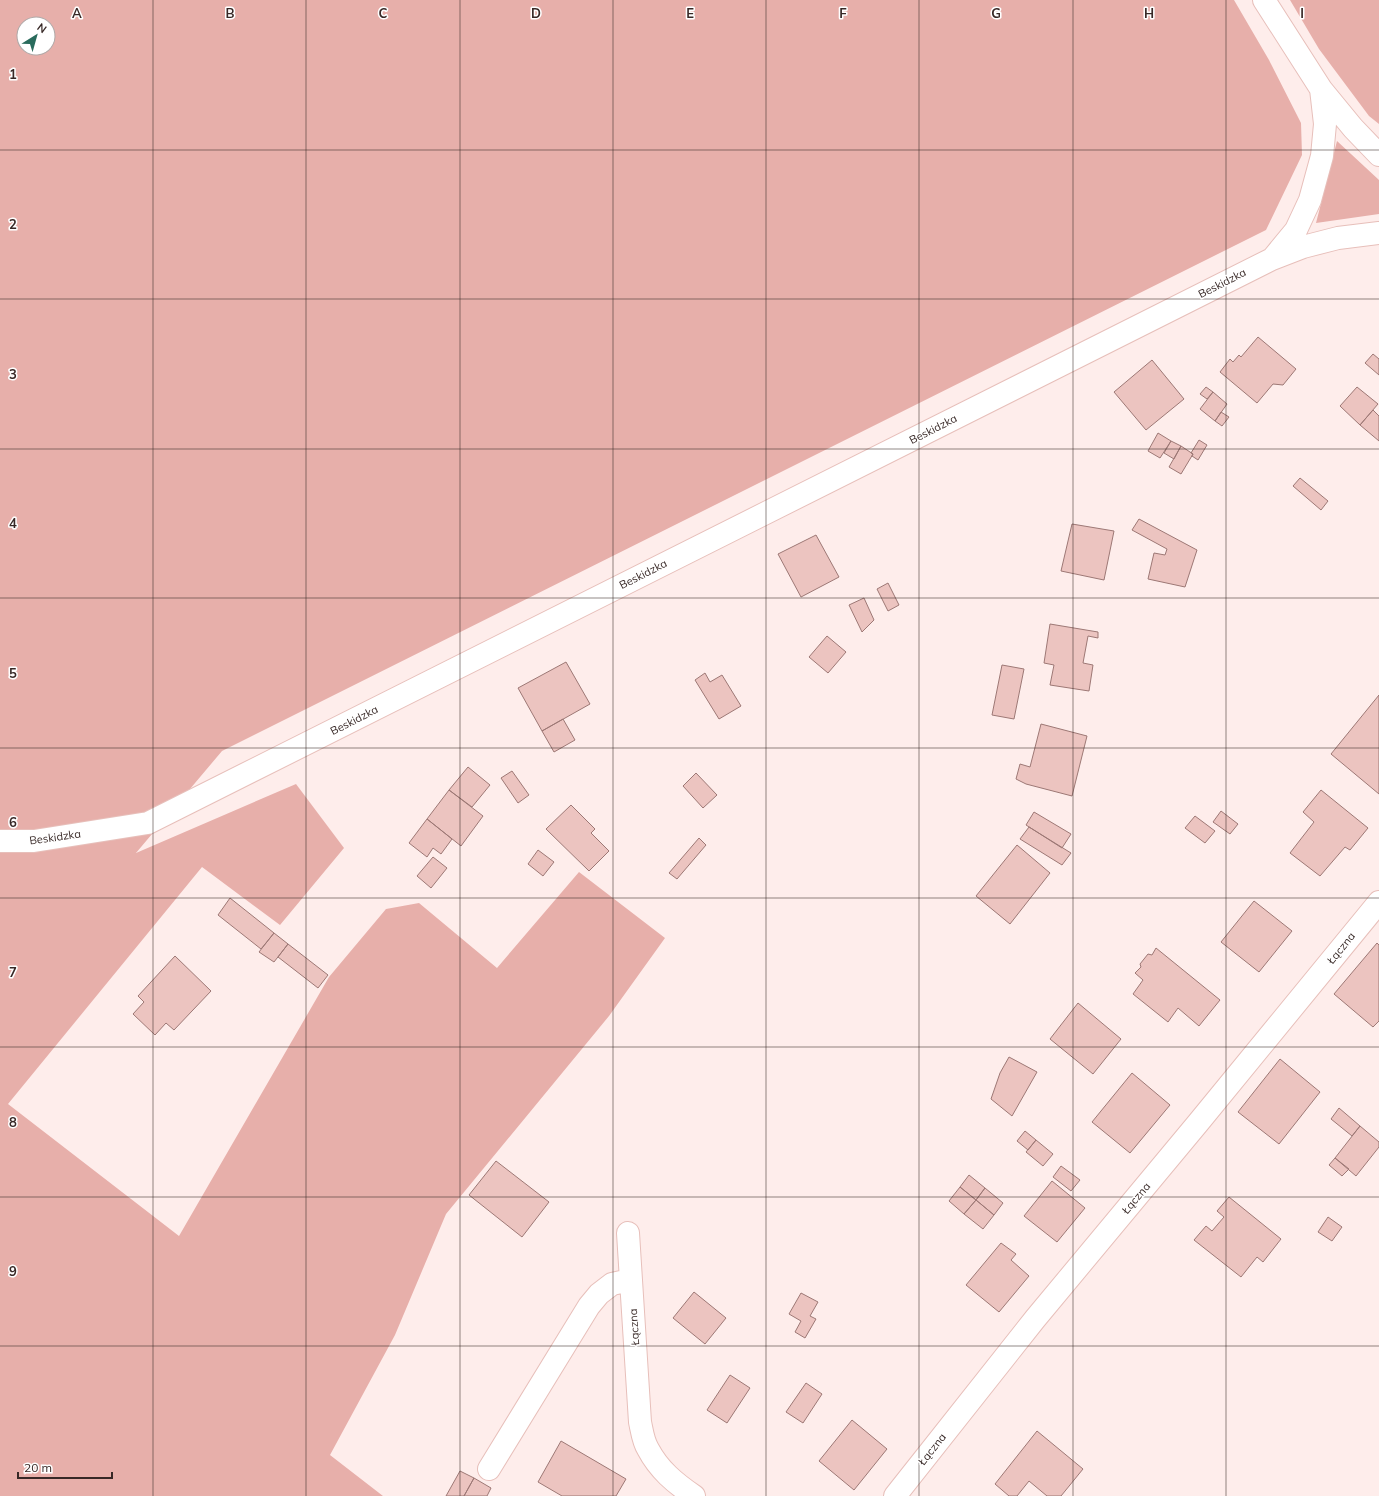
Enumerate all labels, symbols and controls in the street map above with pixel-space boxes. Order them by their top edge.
text: A [72,5,82,21]
text: B [226,5,235,21]
text: C [379,5,388,21]
text: D [531,5,541,21]
text: E [686,5,694,21]
text: F [839,5,847,21]
text: G [991,5,1001,21]
text: H [1144,5,1154,21]
text: I [1300,5,1304,21]
north arrow [16,16,56,56]
text: N [34,20,50,36]
text: 1 [9,66,17,82]
text: 2 [9,216,17,232]
street label: Beskidzka [1196,265,1248,301]
text: 3 [9,366,17,382]
street label: Beskidzka [907,411,959,447]
text: 4 [9,515,17,531]
street label: Beskidzka [617,556,669,592]
text: 5 [9,665,17,681]
street label: Beskidzka [328,702,380,738]
text: 6 [9,814,17,830]
street label: Beskidzka [28,826,82,848]
street label: Łączna [1323,929,1358,967]
text: 7 [9,964,17,980]
text: 8 [9,1114,17,1130]
street label: Łączna [1118,1179,1153,1217]
text: 9 [9,1263,17,1279]
street label: Łączna [626,1308,642,1347]
street label: Łączna [915,1430,949,1469]
scale bar [18,1454,112,1480]
text: 20 m [24,1460,52,1475]

